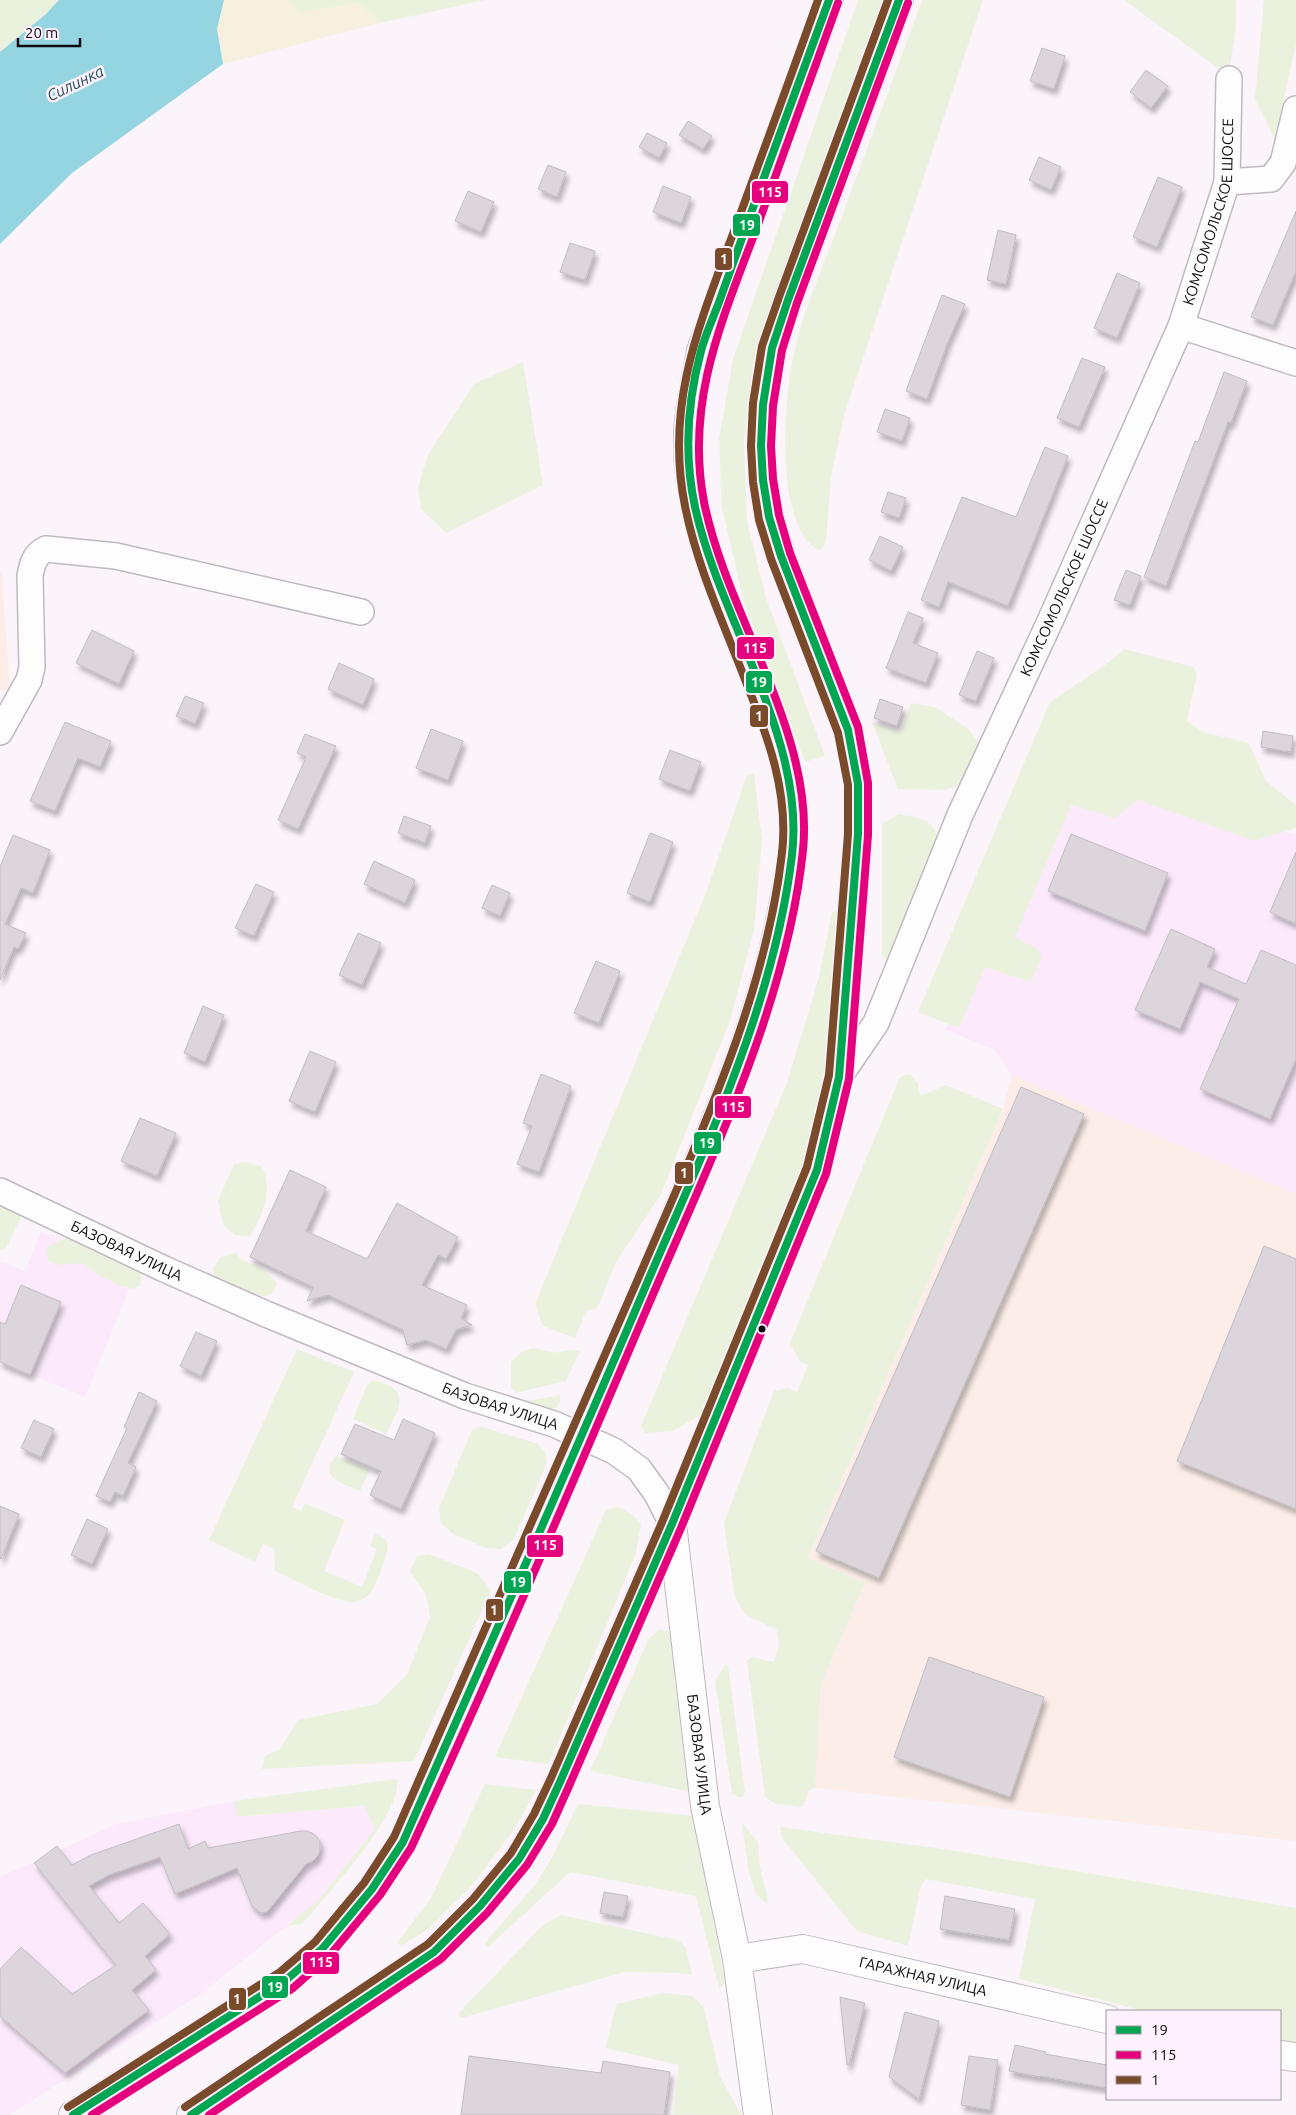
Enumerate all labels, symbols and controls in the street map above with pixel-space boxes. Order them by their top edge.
scale bar [18,15,80,47]
text: 20 m [25,24,58,41]
water label: Силинка [44,61,107,104]
street label: КОМСОМОЛЬСКОЕ ШОССЕ [1179,118,1236,307]
line badge: 115 [751,180,789,204]
text: 115 [758,184,782,200]
line badge: 19 [732,213,761,237]
text: 19 [739,217,755,233]
line badge: 1 [714,247,733,271]
text: 1 [720,251,728,267]
street label: КОМСОМОЛЬСКОЕ ШОССЕ [1017,496,1111,679]
line badge: 115 [736,636,775,660]
text: 115 [743,640,767,656]
line badge: 19 [745,670,773,694]
text: 19 [751,674,767,690]
line badge: 1 [749,704,769,728]
text: 1 [755,708,763,724]
line badge: 115 [714,1095,752,1119]
text: 115 [721,1099,745,1115]
line badge: 19 [693,1131,722,1155]
text: 19 [699,1135,715,1151]
line badge: 1 [674,1161,694,1185]
text: 1 [680,1165,688,1181]
street label: БАЗОВАЯ УЛИЦА [68,1217,185,1284]
unlabelled marker [757,1324,767,1334]
street label: БАЗОВАЯ УЛИЦА [440,1379,561,1433]
line badge: 115 [526,1534,564,1558]
text: 115 [533,1537,557,1553]
line badge: 19 [503,1570,532,1594]
text: 19 [510,1574,526,1590]
line badge: 1 [485,1598,504,1622]
text: 1 [490,1602,498,1618]
street label: БАЗОВАЯ УЛИЦА [684,1693,716,1816]
line badge: 115 [302,1951,340,1975]
street label: ГАРАЖНАЯ УЛИЦА [858,1953,989,1999]
text: 115 [309,1954,333,1970]
line badge: 19 [261,1975,289,1999]
text: 19 [267,1979,283,1995]
line badge: 1 [228,1987,247,2011]
text: 1 [233,1991,241,2007]
legend [1106,2010,1281,2100]
text: 19 [1151,2021,1168,2038]
text: 115 [1151,2046,1176,2063]
text: 1 [1151,2071,1159,2088]

